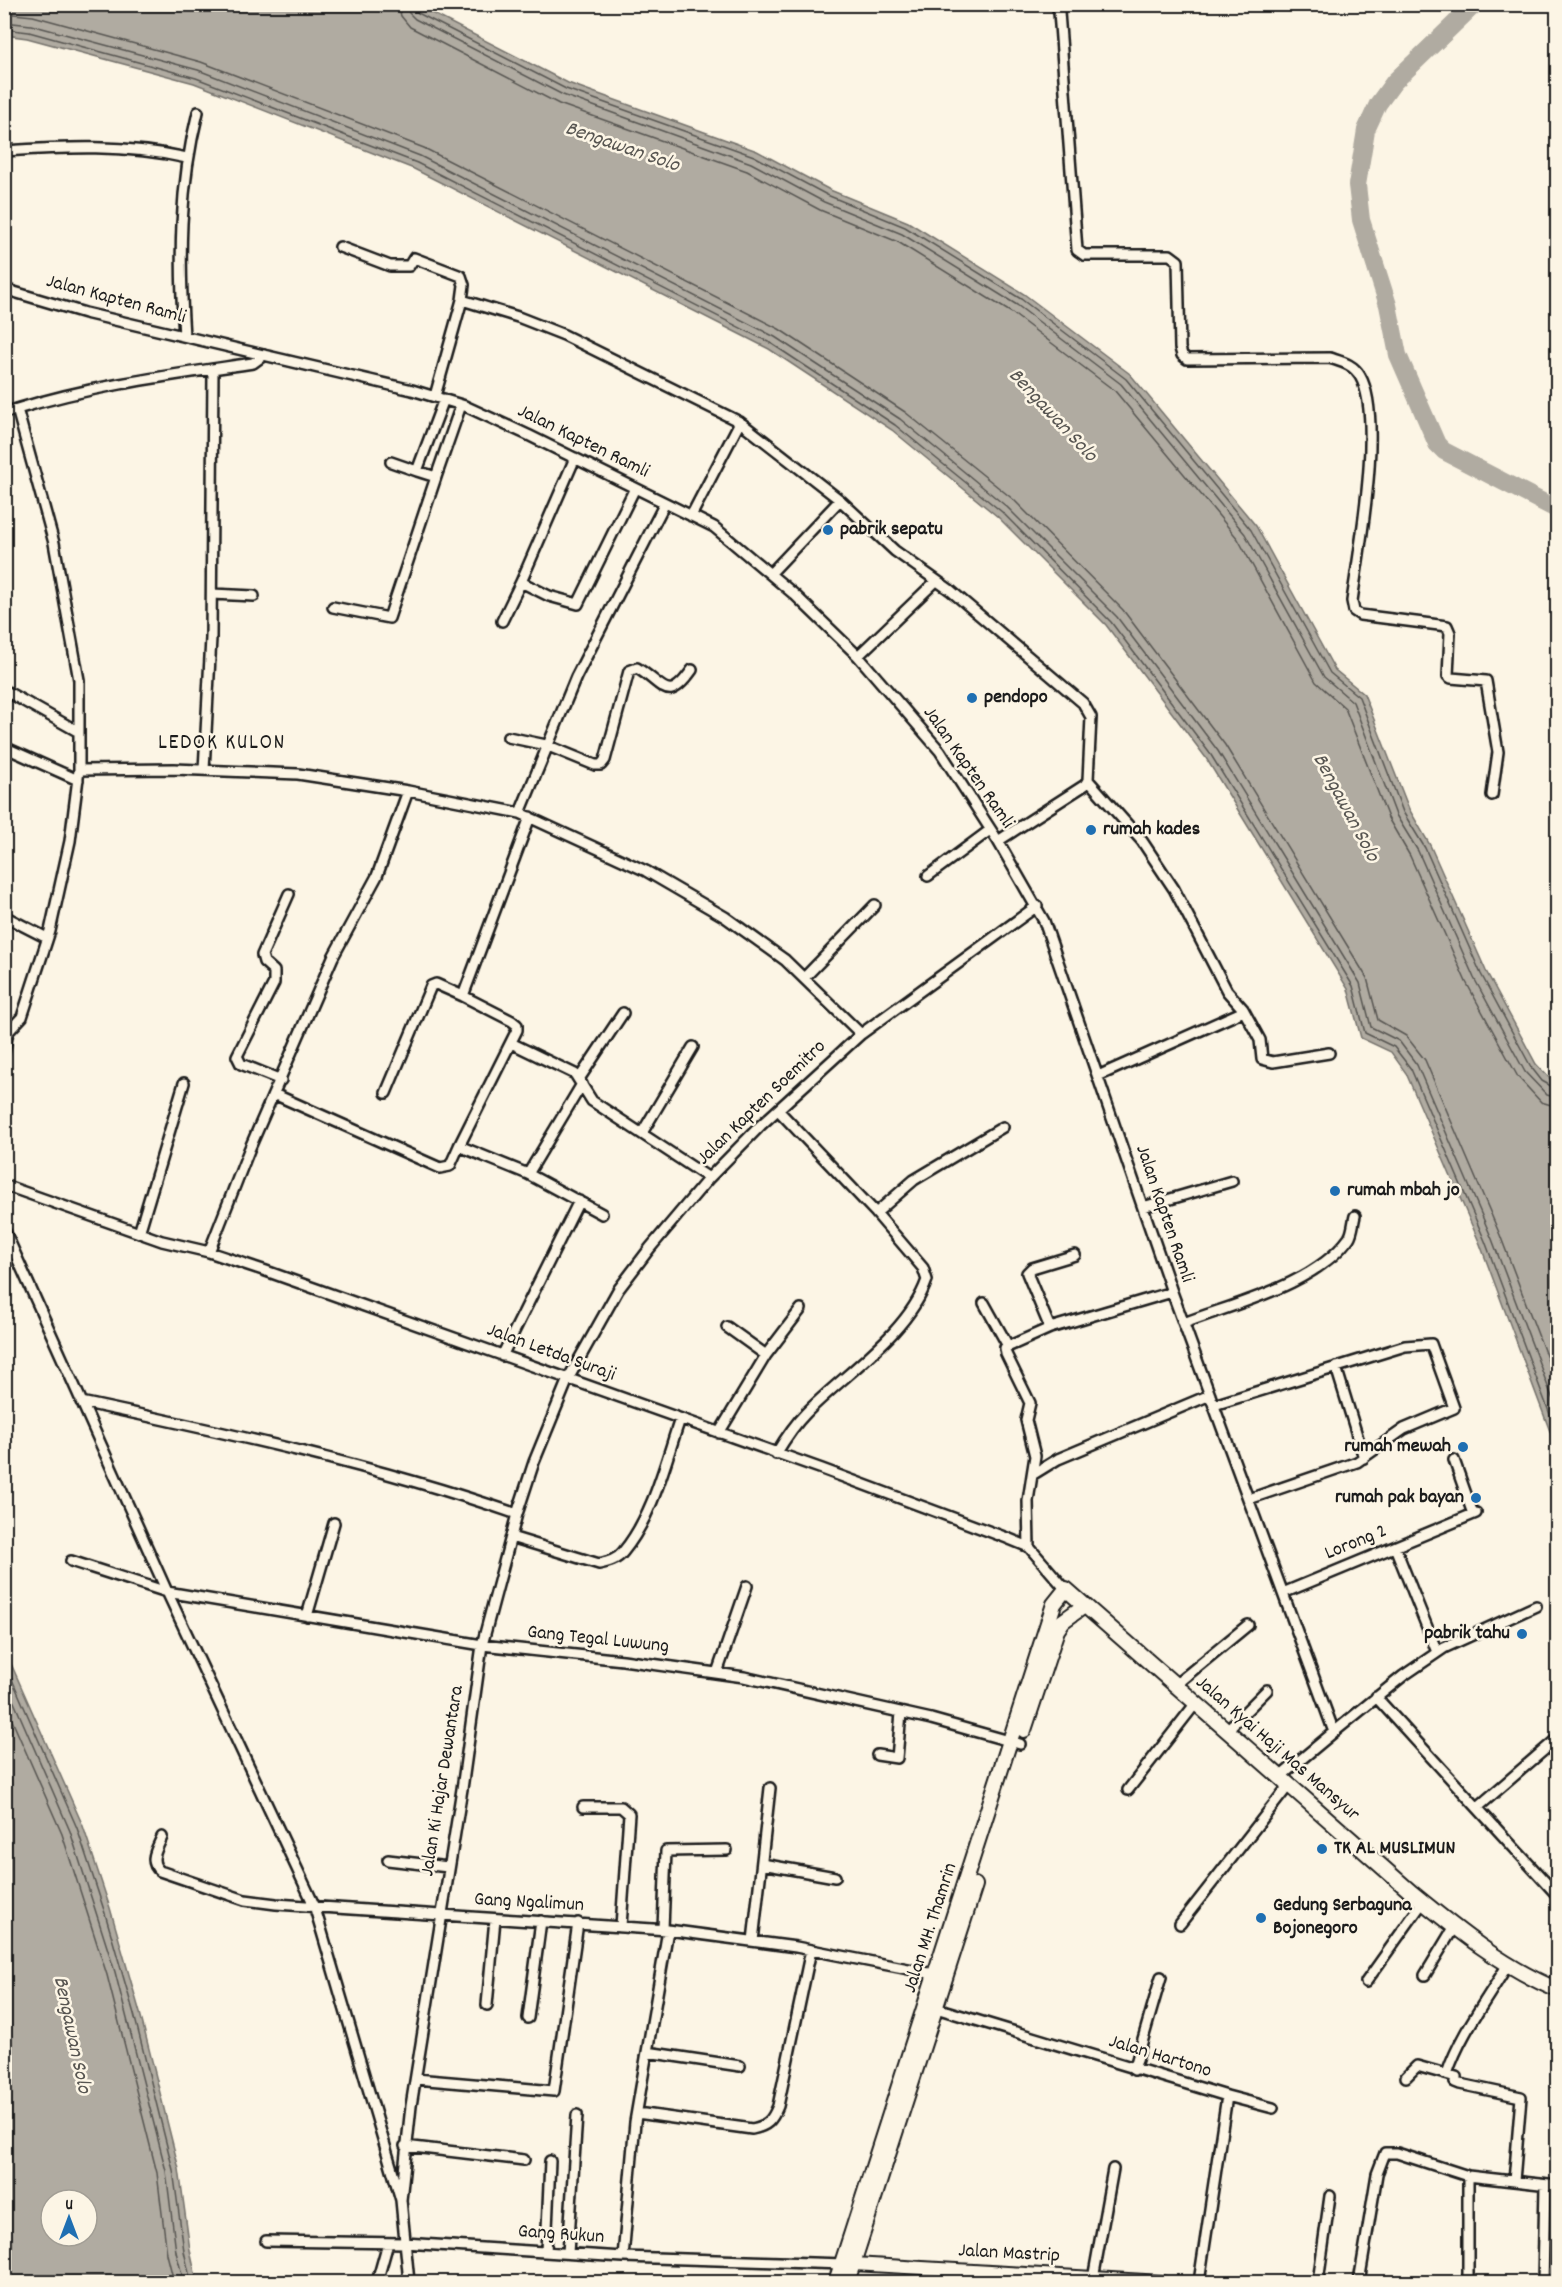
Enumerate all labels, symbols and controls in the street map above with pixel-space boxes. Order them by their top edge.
water label: Bengawan Solo [561,114,685,182]
street label: Jalan Kapten Ramli [43,268,189,332]
water label: Bengawan Solo [1001,362,1105,471]
street label: Jalan Kapten Ramli [512,398,654,486]
place label: pabrik sepatu [840,516,943,544]
marker: pabrik sepatu [821,523,835,537]
place label: pendopo [984,684,1048,712]
marker: pendopo [965,691,979,705]
street label: Jalan Kapten Ramli [915,701,1021,835]
district label: LEDOK KULON [158,728,286,759]
water label: Bengawan Solo [1304,749,1387,869]
place label: rumah kades [1103,816,1200,844]
marker: rumah kades [1084,823,1098,837]
street label: Jalan Kapten Soemitro [691,1034,833,1172]
street label: Jalan Kapten Ramli [1127,1141,1201,1287]
place label: rumah mbah jo [1347,1177,1460,1205]
marker: rumah mbah jo [1328,1184,1342,1198]
street label: Jalan Letda Suraji [483,1317,620,1389]
place label: rumah mewah [1344,1433,1451,1461]
marker: rumah mewah [1456,1440,1470,1454]
place label: rumah pak bayan [1335,1484,1464,1512]
marker: rumah pak bayan [1469,1491,1483,1505]
street label: Lorong 2 [1321,1518,1391,1568]
street label: Gang Tegal Luwung [526,1619,670,1661]
place label: pabrik tahu [1424,1620,1510,1648]
marker: pabrik tahu [1515,1627,1529,1641]
street label: Jalan Kyai Haji Mas Mansyur [1189,1670,1366,1829]
street label: Jalan Ki Hajar Dewantara [414,1683,472,1878]
place label: TK AL MUSLIMUN [1334,1835,1455,1863]
marker: TK AL MUSLIMUN [1315,1842,1329,1856]
street label: Jalan MH. Thamrin [897,1859,965,1997]
street label: Gang Ngalimun [473,1886,585,1920]
place label: Gedung Serbaguna Bojonegoro [1273,1892,1412,1943]
marker: Gedung Serbaguna Bojonegoro [1254,1911,1268,1925]
water label: Bengawan Solo [44,1974,98,2098]
street label: Jalan Hartono [1105,2028,1215,2086]
north arrow [39,2188,99,2248]
text: U [65,2194,73,2217]
street label: Gang Rukun [517,2218,605,2252]
street label: Jalan Mastrip [957,2237,1061,2271]

